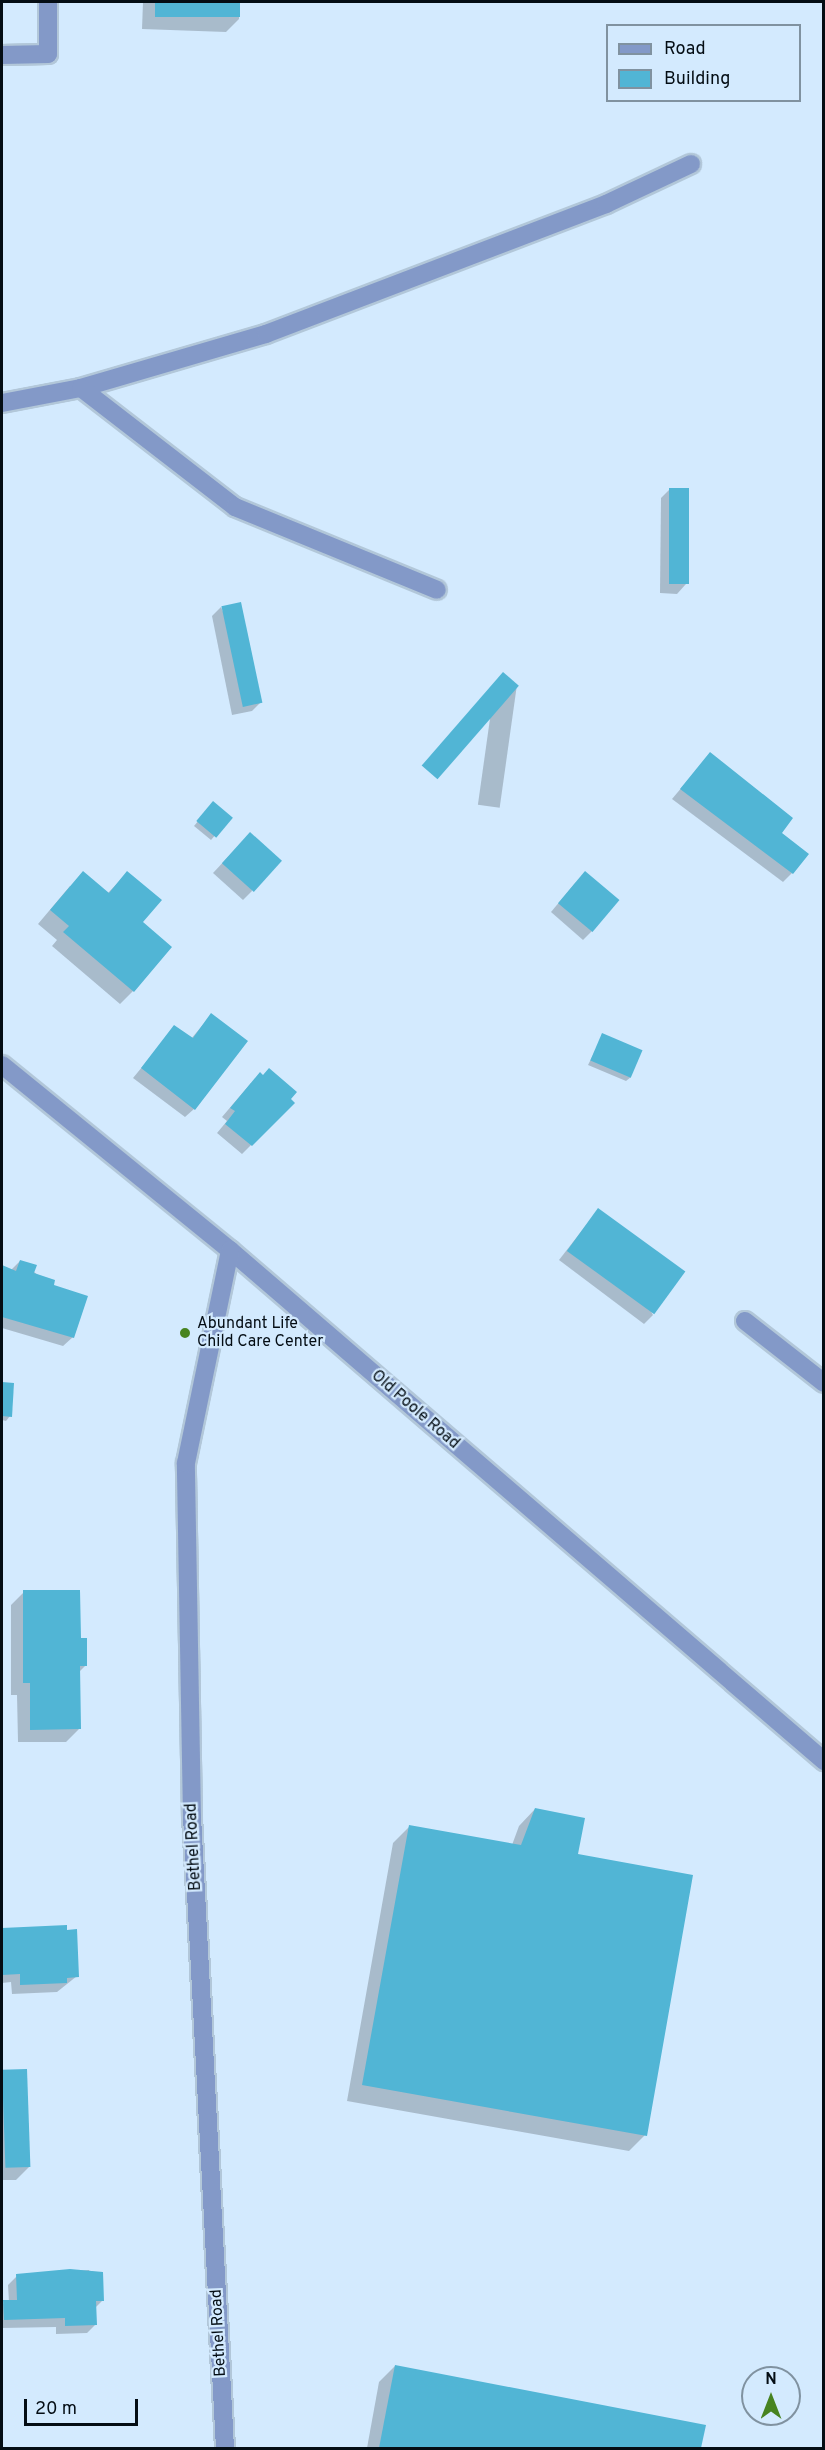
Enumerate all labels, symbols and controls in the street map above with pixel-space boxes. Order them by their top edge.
legend [606,24,801,102]
text: Road [664,38,706,61]
text: Building [664,68,730,91]
place label: Abundant Life Child Care Center [197,1314,323,1352]
marker: Abundant Life Child Care Center [178,1326,192,1340]
street label: Old Poole Road [367,1367,463,1453]
street label: Bethel Road [182,1803,206,1891]
street label: Bethel Road [207,2289,231,2377]
north arrow [741,2366,801,2426]
text: N [765,2370,777,2390]
scale bar [27,2387,141,2425]
text: 20 m [35,2398,77,2421]

